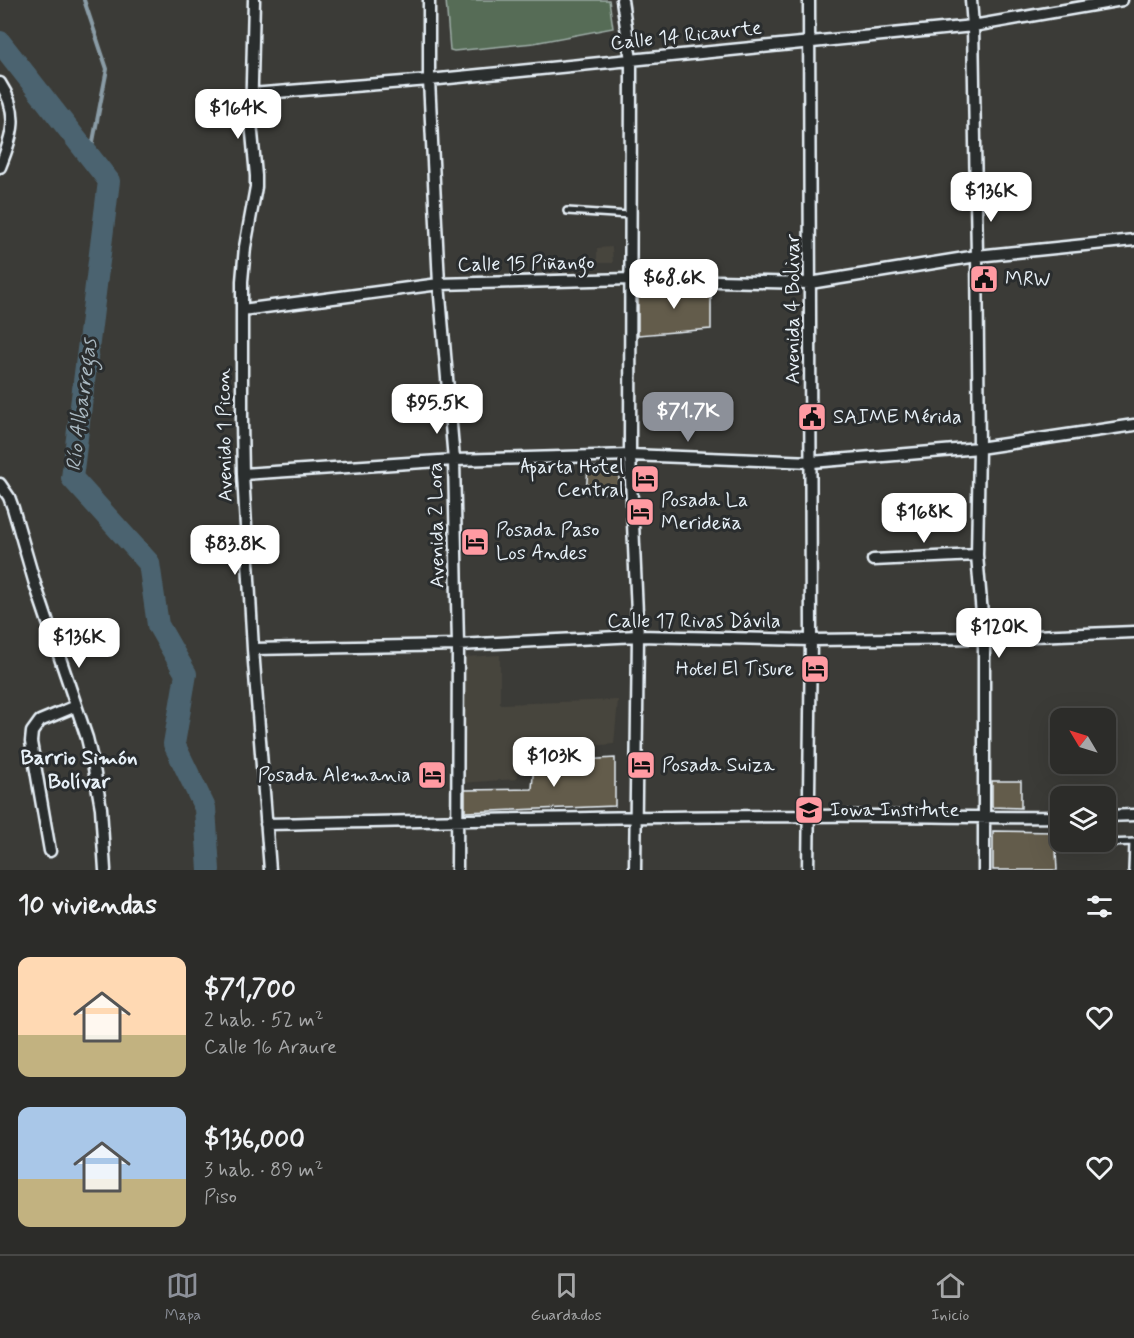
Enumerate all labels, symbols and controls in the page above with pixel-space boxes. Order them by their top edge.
street label: Calle 14 Ricaurte [609,15,763,57]
pin: $164K [196,89,280,140]
text: $164K [209,95,267,122]
pin: $136K [949,172,1033,223]
text: $136K [965,178,1017,205]
street label: Avenida 4 Bolivar [780,233,807,384]
street label: Calle 15 Piñango [457,249,595,281]
pin: $68.6K [625,259,723,310]
public building icon: MRW [968,263,1000,295]
text: $68.6K [643,265,705,292]
place label: MRW [1005,266,1051,293]
water label: Río Albarregas [60,336,106,473]
street label: Avenido 1 Picon [210,367,240,502]
pin: $95.5K [388,384,486,435]
text: $95.5K [406,390,468,417]
pin: $71.7K [639,392,737,443]
text: $71.7K [657,398,719,425]
public building icon: SAIME Mérida [796,401,828,433]
place label: SAIME Mérida [833,404,962,431]
place label: Aparta Hotel Central [520,454,624,504]
street label: Avenida 2 Lora [422,462,452,588]
hotel icon: Aparta Hotel Central [629,463,661,495]
place label: Posada La Merideña [661,487,748,537]
pin: $168K [882,493,966,544]
hotel icon: Posada La Merideña [624,496,656,528]
text: $168K [896,499,952,526]
place label: Posada Paso Los Andes [496,517,599,567]
pin: $83.8K [186,525,284,576]
hotel icon: Posada Paso Los Andes [459,526,491,558]
text: $83.8K [204,531,266,558]
street label: Calle 17 Rivas Dávila [607,608,781,635]
pin: $120K [957,608,1041,659]
text: $120K [970,614,1028,641]
pin: $136K [37,618,121,669]
text: $136K [53,624,105,651]
hotel icon: Hotel El Tisure [799,653,831,685]
place label: Hotel El Tisure [676,656,794,683]
north arrow [1050,708,1116,774]
map controls [1050,708,1116,852]
pin: $103K [512,737,596,788]
text: $103K [527,743,581,770]
district label: Barrio Simón Bolívar [20,744,138,796]
hotel icon: Posada Suiza [625,749,657,781]
place label: Posada Suiza [662,752,776,779]
hotel icon: Posada Alemania [416,759,448,791]
place label: Posada Alemania [258,762,411,789]
button: layers [1050,786,1116,852]
school or university icon: Iowa Institute [793,794,825,826]
place label: Iowa Institute [830,797,959,824]
text: 10 viviendas [18,889,157,923]
icon: filters [1083,890,1116,923]
text: $71,700 [204,973,296,1007]
icon: home [66,981,138,1053]
icon: heart [1083,1001,1116,1034]
text: 2 hab. · 52 m² [204,1007,324,1034]
text: Calle 16 Araure [204,1034,337,1061]
text: $136,000 [204,1123,305,1157]
icon: home [66,1131,138,1203]
icon: heart [1083,1151,1116,1184]
text: 3 hab. · 89 m² [204,1157,323,1184]
text: Piso [204,1184,237,1211]
tab: Mapa [165,1269,201,1326]
tab: Guardados [531,1269,602,1326]
tab: Inicio [931,1269,969,1326]

